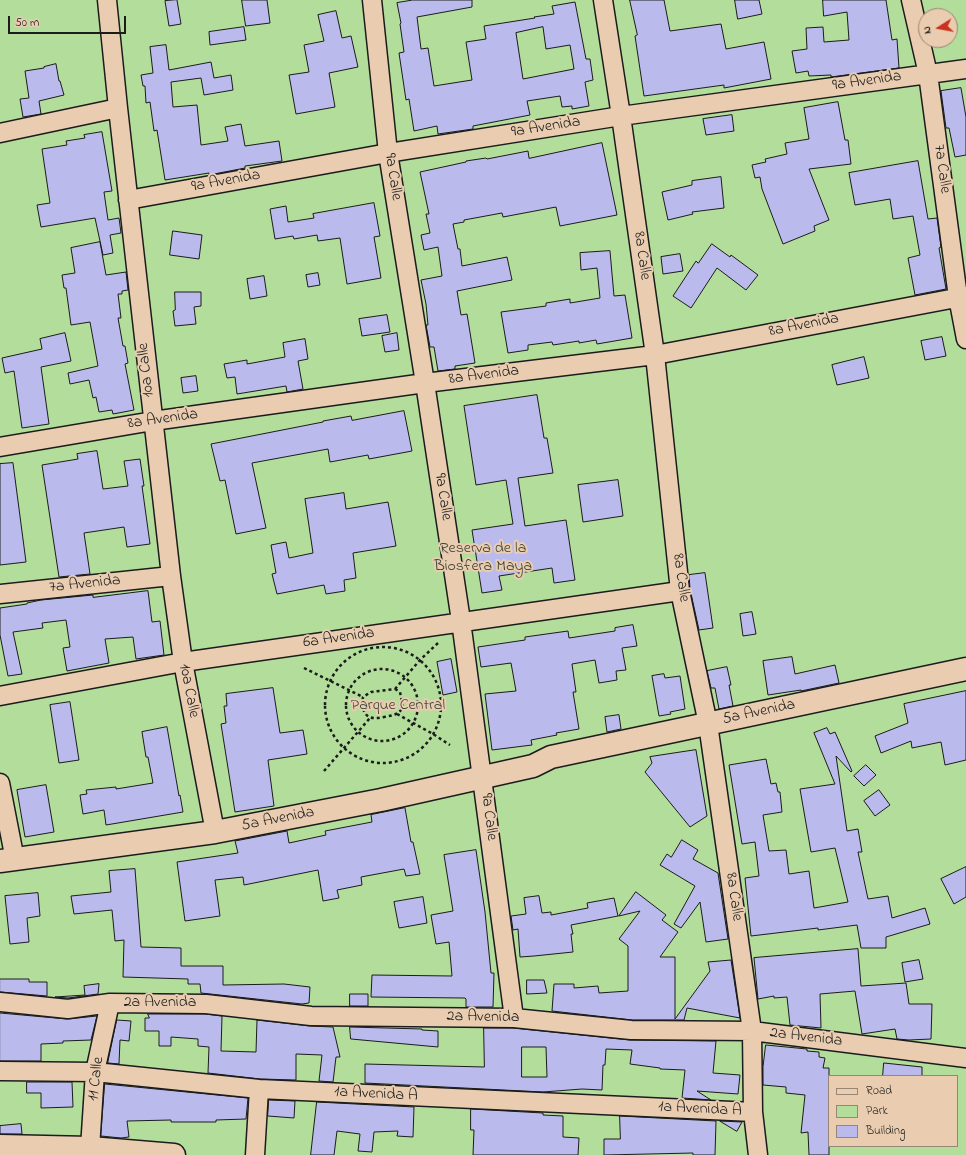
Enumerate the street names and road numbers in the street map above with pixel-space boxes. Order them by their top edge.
street label: 9a Avenida [831,68,903,96]
street label: 9a Avenida [510,113,582,143]
street label: 7a Calle [928,143,954,195]
street label: 9a Calle [379,152,405,202]
street label: 9a Avenida [190,167,262,197]
street label: 8a Calle [628,231,654,281]
street label: 8a Avenida [767,310,841,342]
street label: 10a Calle [135,342,159,398]
street label: 8a Avenida [448,362,520,390]
street label: 8a Avenida [127,406,199,434]
street label: 9a Calle [429,472,455,522]
street label: 8a Calle [667,553,693,603]
street label: 7a Avenida [49,572,121,598]
street label: 6a Avenida [302,624,376,654]
street label: 10a Calle [173,662,203,720]
street label: 5a Avenida [721,696,797,730]
street label: 9a Calle [476,792,500,842]
street label: 5a Avenida [240,804,316,836]
street label: 8a Calle [720,872,746,922]
street label: 2a Avenida [124,993,196,1013]
street label: 2a Avenida [447,1008,519,1028]
street label: 2a Avenida [769,1024,843,1052]
street label: 11 Calle [85,1056,109,1102]
street label: 1a Avenida A [334,1083,418,1107]
street label: 1a Avenida A [658,1098,742,1122]

